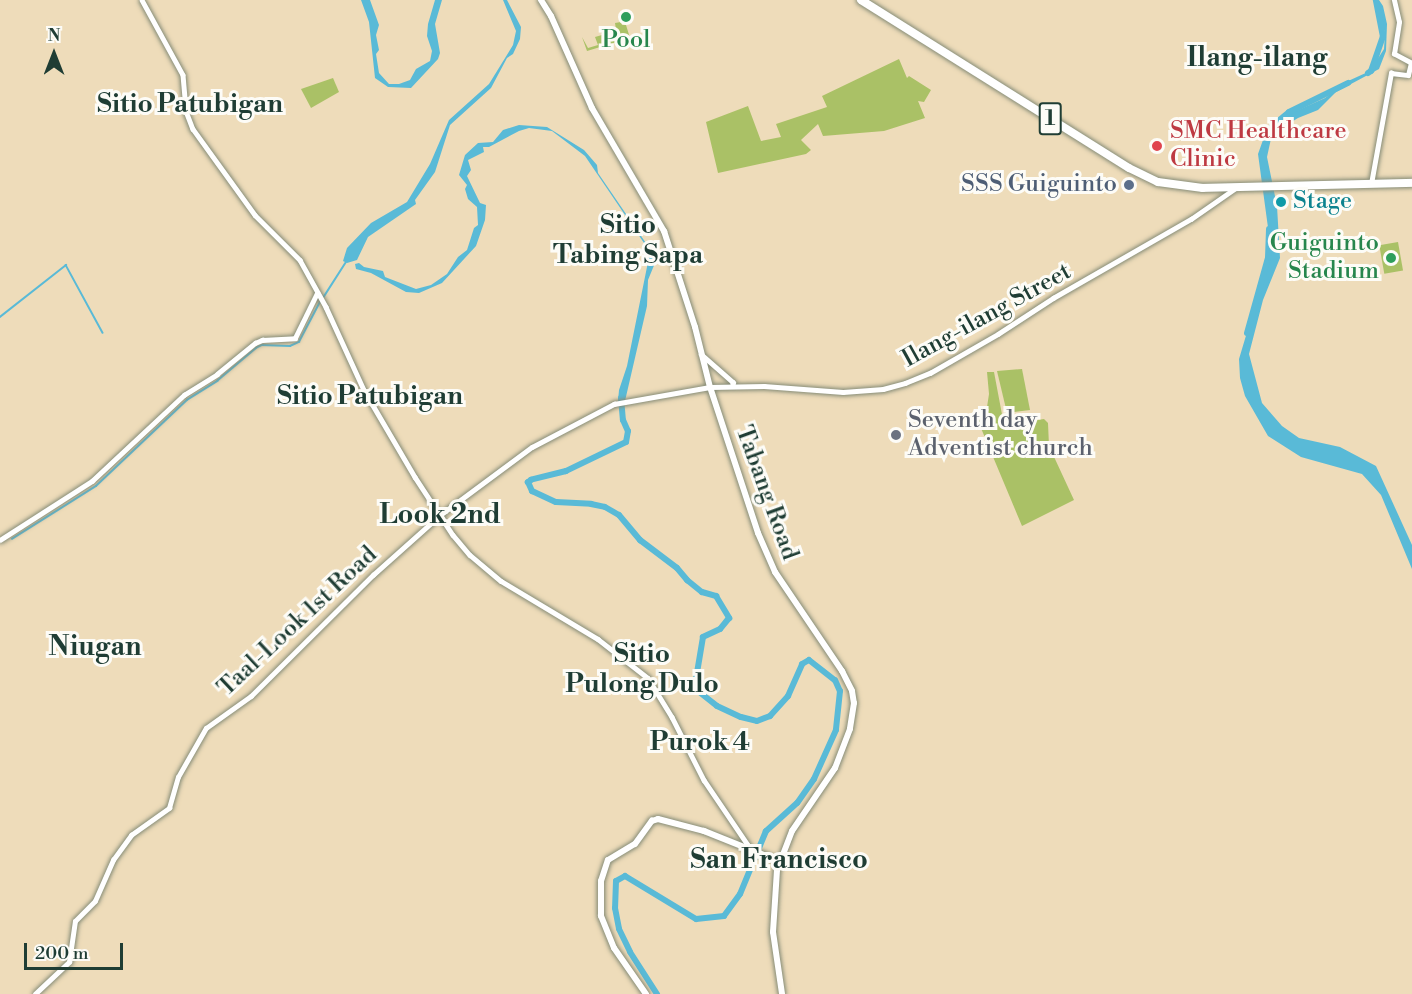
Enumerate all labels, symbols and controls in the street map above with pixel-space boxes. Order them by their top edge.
marker: Pool [619,10,633,24]
north arrow [24,24,84,84]
text: N [48,26,60,46]
place label: Pool [602,27,650,55]
district label: Ilang-ilang [1187,43,1327,75]
district label: Sitio Patubigan [97,89,283,121]
road number: 1 [1038,100,1062,138]
place label: SMC Healthcare Clinic [1170,118,1347,174]
marker: SMC Healthcare Clinic [1148,137,1166,155]
place label: SSS Guiguinto [961,171,1117,199]
marker: SSS Guiguinto [1122,178,1136,192]
place label: Stage [1293,188,1352,216]
marker: Stage [1274,195,1288,209]
district label: Sitio Tabing Sapa [553,210,703,272]
place label: Guiguinto Stadium [1270,230,1379,286]
marker: Guiguinto Stadium [1384,251,1398,265]
street label: Ilang-ilang Street [898,258,1076,374]
district label: Sitio Patubigan [277,381,463,413]
place label: Seventh day Adventist church [908,407,1093,463]
street label: Tabang Road [728,422,804,564]
marker: Seventh day Adventist church [889,428,903,442]
district label: Look 2nd [379,500,501,532]
street label: Taal-Look 1st Road [213,541,383,703]
district label: Niugan [48,632,142,664]
district label: Sitio Pulong Dulo [565,639,719,700]
district label: Purok 4 [650,727,750,759]
district label: San Francisco [690,845,868,877]
scale bar [27,931,126,969]
text: 200 m [35,942,89,965]

